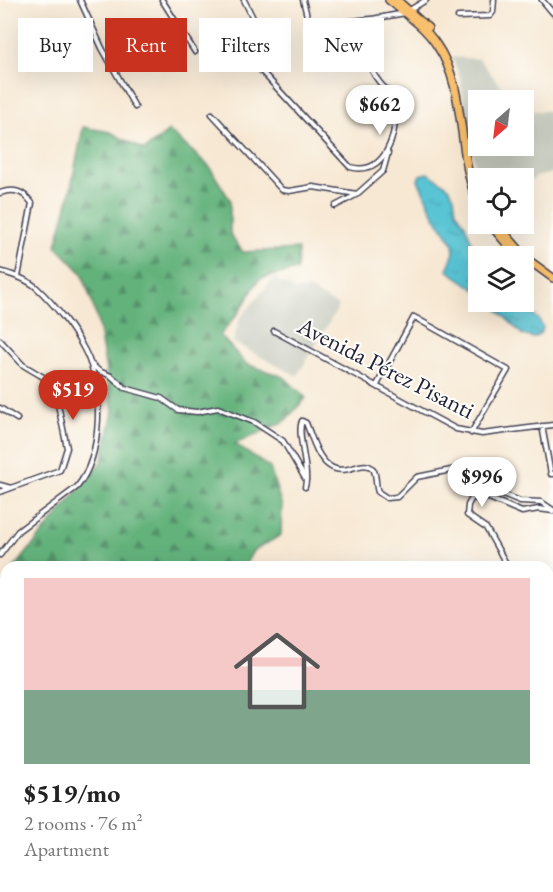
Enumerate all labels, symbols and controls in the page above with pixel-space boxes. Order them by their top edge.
chip: Buy [18,18,93,72]
chip: Rent [105,18,187,72]
chip: Filters [199,18,291,72]
chip: New [303,18,384,72]
pin: $662 [344,85,416,136]
north arrow [468,90,534,156]
map controls [468,90,534,312]
text: $662 [360,91,400,117]
button: locate [468,168,534,234]
button: layers [468,246,534,312]
street label: Avenida Pérez Pisanti [292,309,480,426]
pin: $519 [37,370,109,421]
text: $519 [53,376,93,402]
pin: $996 [446,457,518,508]
text: $996 [462,463,502,489]
icon: home [223,617,331,725]
text: $519/mo [24,776,120,810]
text: 2 rooms · 76 m² [24,810,143,836]
text: Apartment [24,836,109,862]

